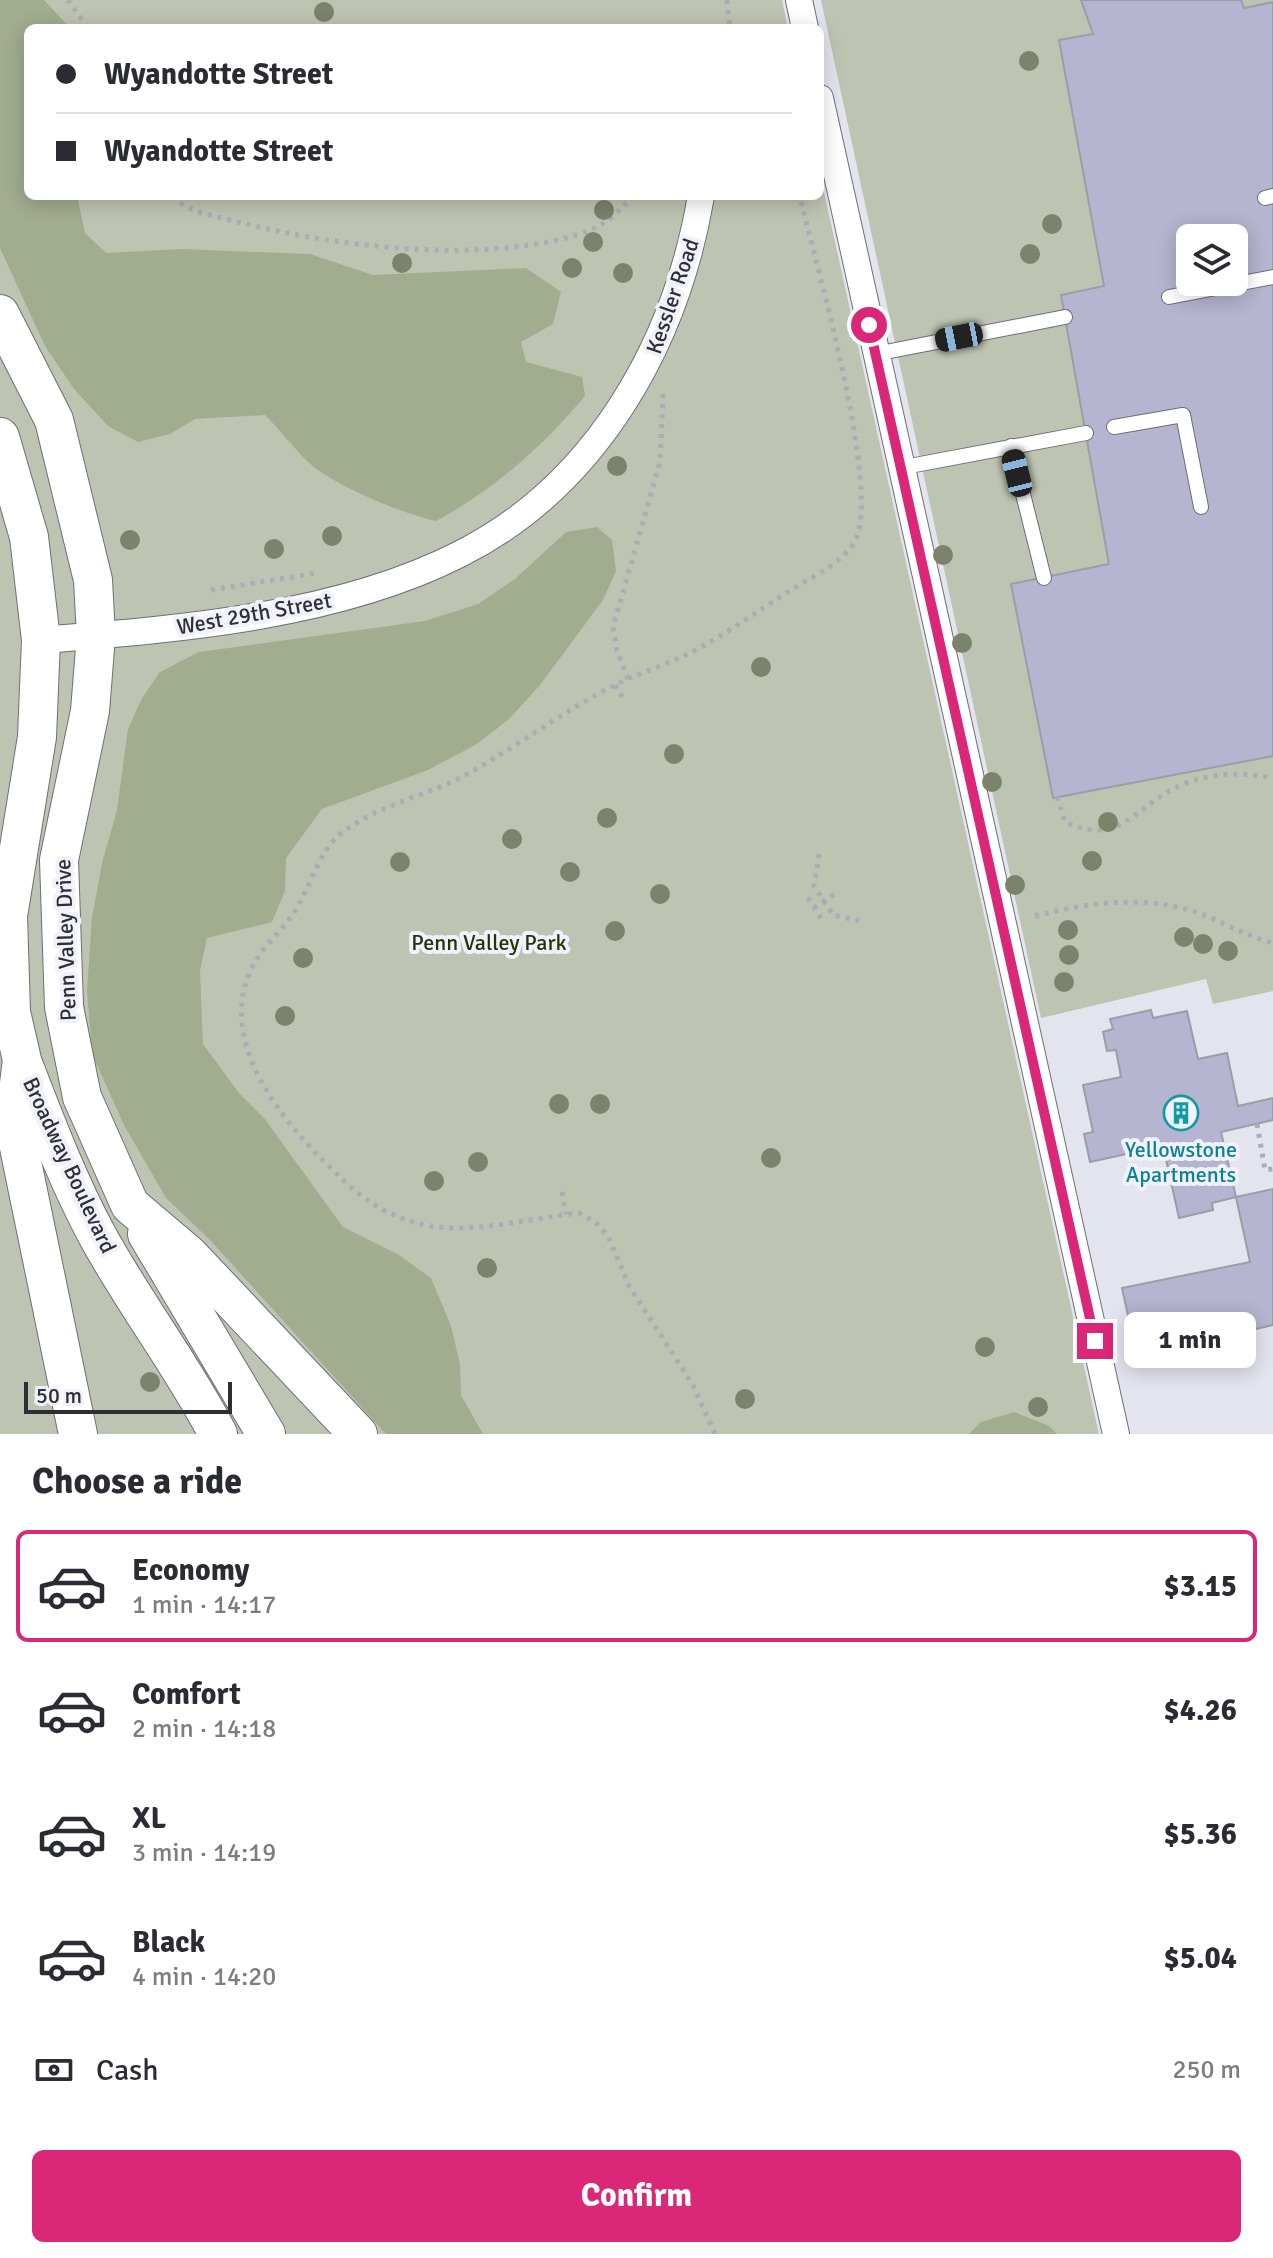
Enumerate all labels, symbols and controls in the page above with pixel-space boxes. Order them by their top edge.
text: Wyandotte Street [104,56,333,93]
text: Wyandotte Street [104,133,333,170]
map controls [1176,224,1248,296]
button: layers [1176,224,1248,296]
street label: Kessler Road [640,235,705,357]
route start [851,307,887,343]
car [933,321,985,353]
car [1000,447,1034,499]
street label: West 29th Street [175,587,334,640]
street label: Penn Valley Drive [49,858,82,1021]
park label: Penn Valley Park [411,929,567,956]
street label: Broadway Boulevard [17,1073,122,1257]
building icon: Yellowstone Apartments [1162,1094,1200,1132]
place label: Yellowstone Apartments [1125,1136,1237,1188]
callout: 1 min [1123,1313,1255,1369]
route end [1077,1323,1113,1359]
text: 1 min [1159,1324,1221,1356]
scale bar [24,1378,232,1414]
text: 50 m [36,1382,82,1409]
text: Choose a ride [32,1459,242,1504]
icon: car [36,1550,108,1622]
text: Economy [132,1552,249,1589]
text: $3.15 [1164,1568,1237,1605]
text: 1 min · 14:17 [132,1589,276,1621]
icon: car [36,1674,108,1746]
text: Comfort [132,1676,241,1713]
text: $4.26 [1164,1692,1237,1729]
text: 2 min · 14:18 [132,1713,276,1745]
icon: car [36,1798,108,1870]
text: XL [132,1800,166,1837]
text: $5.36 [1164,1816,1237,1853]
text: 3 min · 14:19 [132,1837,276,1869]
icon: car [36,1922,108,1994]
text: Black [132,1924,205,1961]
text: $5.04 [1164,1940,1237,1977]
text: 4 min · 14:20 [132,1961,276,1993]
icon: cash [32,2048,76,2092]
text: Cash [96,2052,159,2089]
text: 250 m [1172,2054,1241,2086]
button: Confirm [32,2150,1241,2242]

